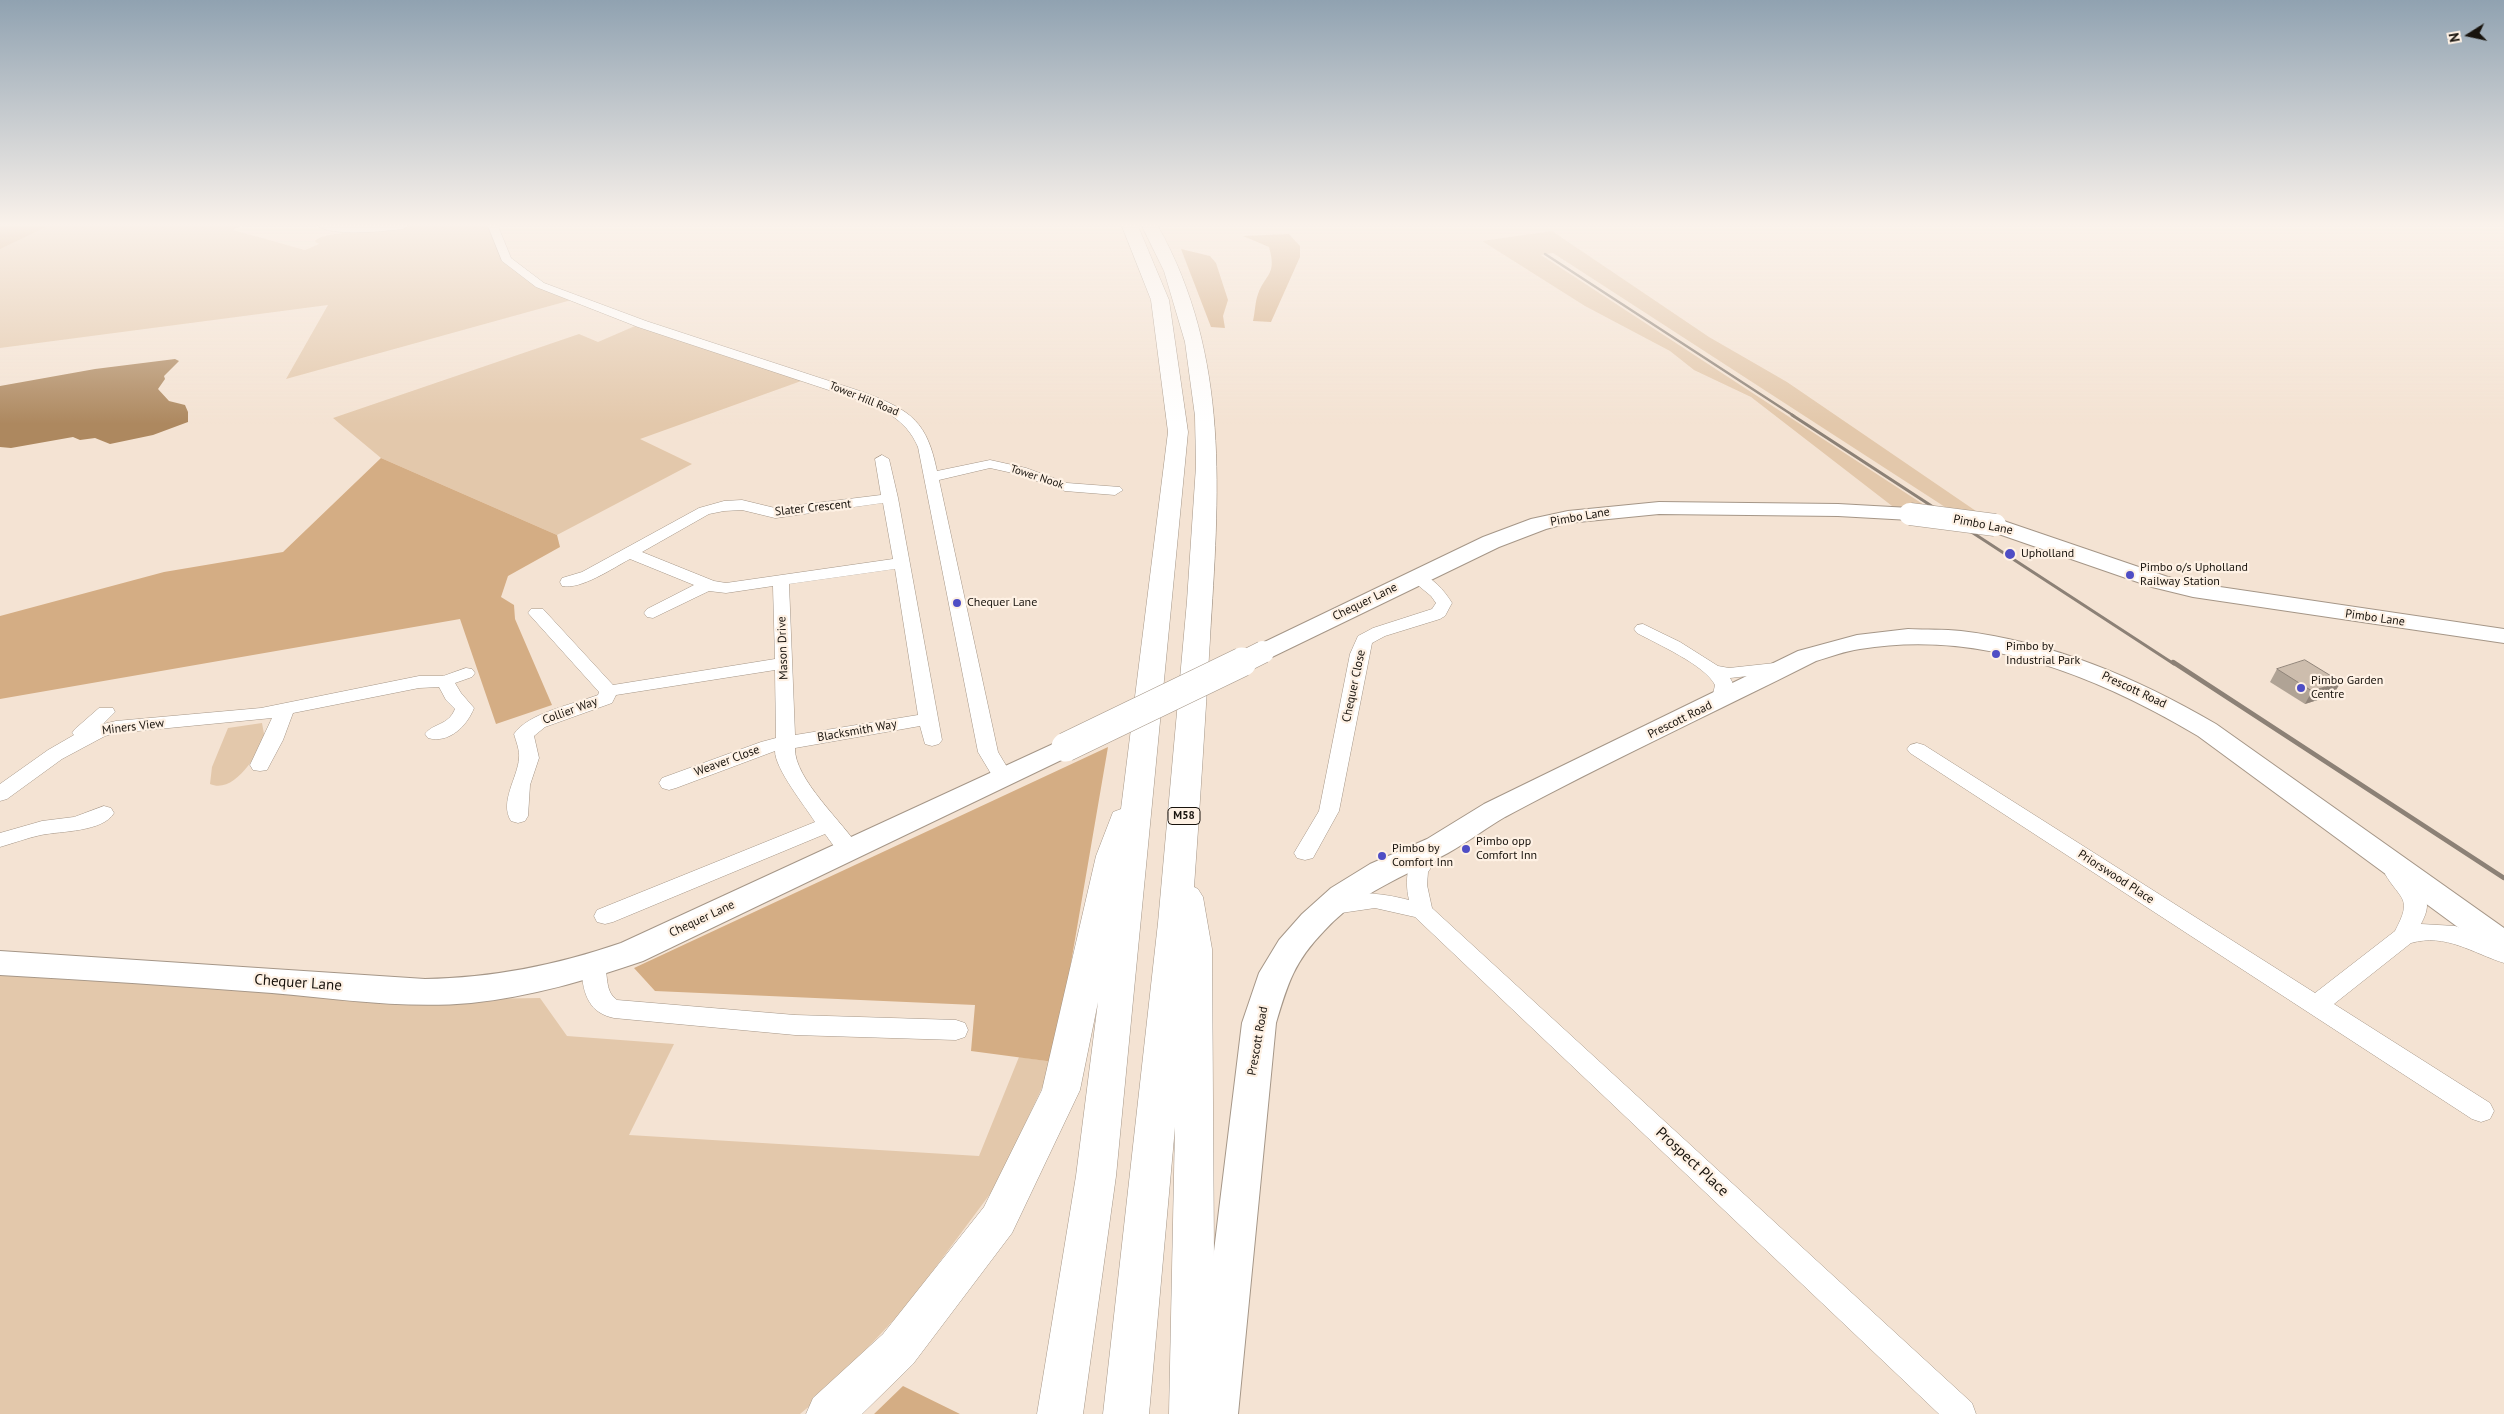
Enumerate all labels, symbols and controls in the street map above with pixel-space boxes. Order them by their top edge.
north arrow [2444,10,2494,60]
text: N [2445,32,2464,44]
street label: Tower Hill Road [827,379,901,419]
street label: Tower Nook [1009,462,1065,492]
street label: Slater Crescent [774,497,852,519]
street label: Pimbo Lane [1549,505,1611,529]
street label: Pimbo Lane [1952,512,2014,538]
marker: Upholland [2003,547,2017,561]
place label: Upholland [2021,547,2074,561]
place label: Pimbo o/s Upholland Railway Station [2140,561,2248,589]
marker: Pimbo o/s Upholland Railway Station [2124,569,2136,581]
street label: Chequer Lane [1330,580,1400,624]
place label: Chequer Lane [967,596,1037,610]
marker: Chequer Lane [951,597,963,609]
street label: Pimbo Lane [2344,607,2406,629]
street label: Mason Drive [775,616,791,680]
place label: Pimbo by Industrial Park [2006,640,2080,668]
marker: Pimbo by Industrial Park [1990,648,2002,660]
street label: Chequer Close [1339,649,1369,723]
street label: Prescott Road [2099,669,2169,711]
place label: Pimbo Garden Centre [2311,674,2383,702]
marker: Pimbo Garden Centre [2295,682,2307,694]
street label: Collier Way [541,694,599,728]
street label: Prescott Road [1645,698,1715,742]
street label: Miners View [101,716,165,738]
street label: Blacksmith Way [816,717,898,745]
street label: Weaver Close [692,743,762,779]
road number: M58 [1168,808,1200,824]
place label: Pimbo opp Comfort Inn [1476,835,1537,863]
place label: Pimbo by Comfort Inn [1392,842,1453,870]
marker: Pimbo opp Comfort Inn [1460,843,1472,855]
street label: Priorswood Place [2075,847,2157,907]
marker: Pimbo by Comfort Inn [1376,850,1388,862]
street label: Chequer Lane [667,898,737,940]
street label: Chequer Lane [254,971,342,995]
street label: Prescott Road [1245,1005,1271,1077]
street label: Prospect Place [1652,1124,1732,1200]

